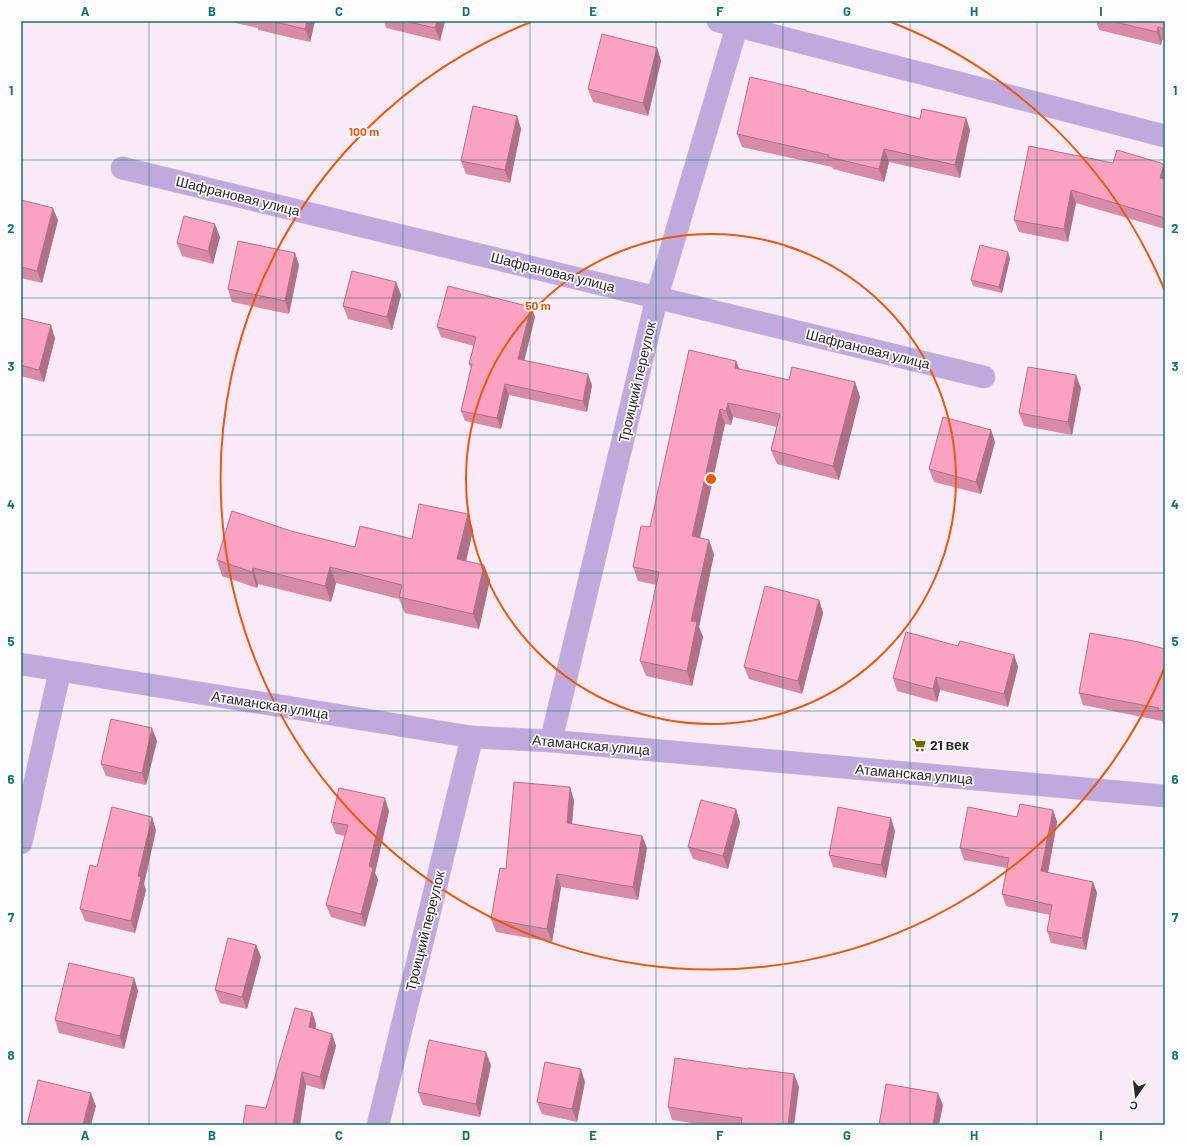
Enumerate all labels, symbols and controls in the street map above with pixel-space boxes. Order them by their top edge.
text: A [81,3,90,19]
text: B [208,3,216,19]
text: C [335,3,343,19]
text: D [462,3,470,19]
text: E [589,3,597,19]
text: F [716,3,724,19]
text: G [843,3,851,19]
text: H [970,3,978,19]
text: I [1099,3,1103,19]
text: 1 [9,82,13,98]
text: 1 [1173,82,1177,98]
text: 100 m [349,124,379,138]
street label: Шафрановая улица [174,172,302,219]
text: 2 [7,220,15,236]
text: 2 [1171,220,1179,236]
street label: Шафрановая улица [489,248,617,295]
text: 50 m [525,298,551,312]
street label: Троицкий переулок [614,319,659,444]
street label: Шафрановая улица [804,325,932,372]
text: 3 [7,358,15,374]
text: 3 [1171,358,1179,374]
centre of rings [704,472,718,486]
text: 4 [7,496,15,512]
text: 4 [1171,496,1179,512]
text: 5 [7,633,15,649]
text: 5 [1171,633,1179,649]
street label: Атаманская улица [210,687,330,722]
street label: Атаманская улица [531,731,651,758]
place label: 21 век [930,736,970,753]
supermarket icon: 21 век [911,737,927,753]
street label: Атаманская улица [854,760,974,787]
text: 6 [8,771,15,787]
text: 6 [1172,771,1179,787]
street label: Троицкий переулок [401,868,448,993]
text: 7 [8,909,15,925]
text: 7 [1172,909,1179,925]
text: 8 [7,1047,15,1063]
text: 8 [1171,1047,1179,1063]
north arrow [1116,1076,1156,1116]
text: С [1128,1099,1139,1113]
text: A [81,1127,90,1143]
text: B [208,1127,216,1143]
text: C [335,1127,343,1143]
text: D [462,1127,470,1143]
text: E [589,1127,597,1143]
text: F [716,1127,724,1143]
text: G [843,1127,851,1143]
text: H [970,1127,978,1143]
text: I [1099,1127,1103,1143]

